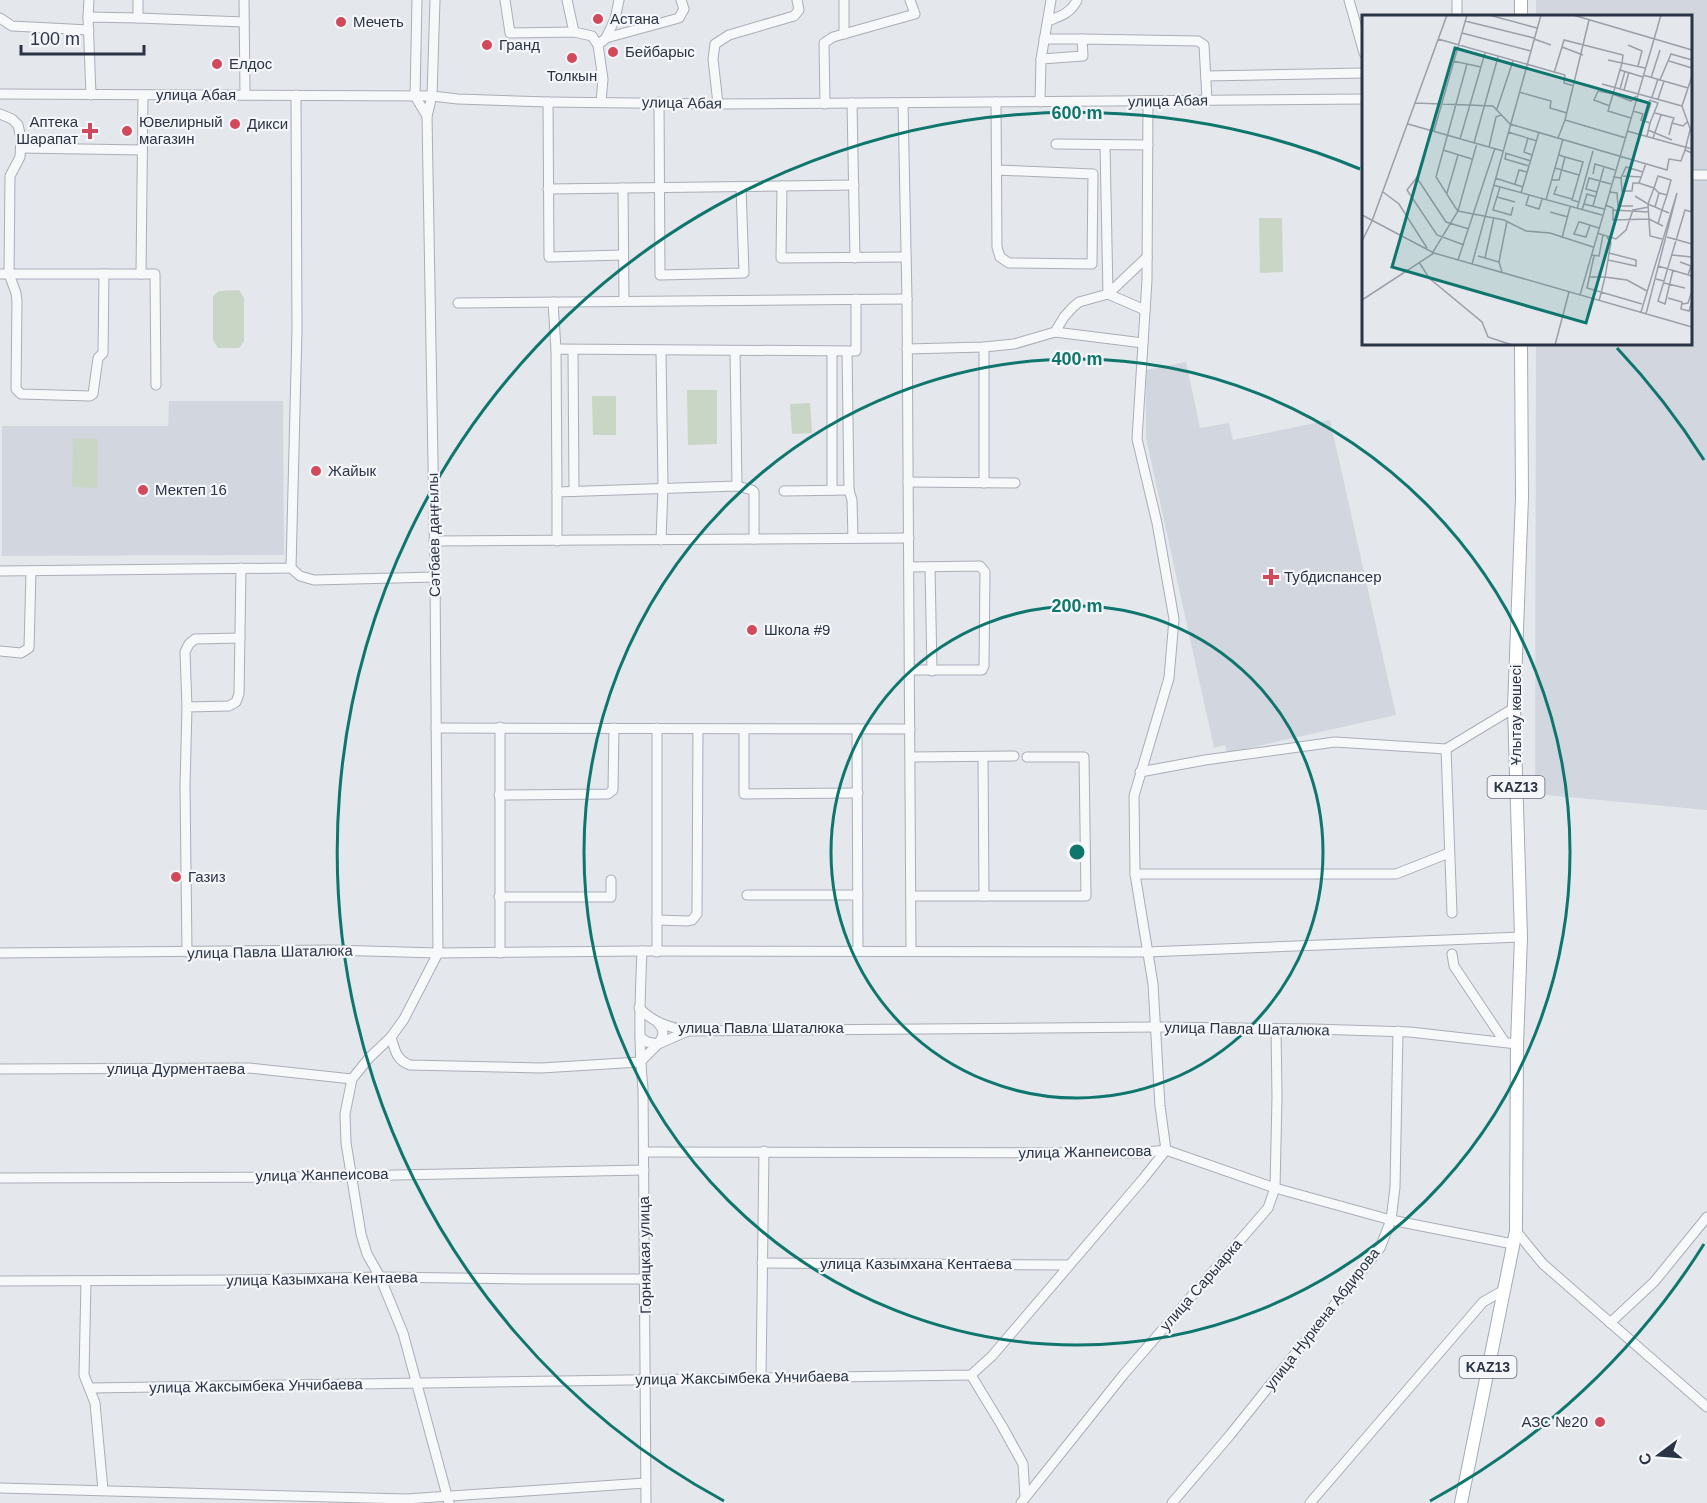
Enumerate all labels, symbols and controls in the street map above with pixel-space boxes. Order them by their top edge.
place label: Астана [610,10,660,27]
marker: Астана [591,12,605,26]
place label: Мечеть [353,13,404,30]
marker: Мечеть [334,15,348,29]
inset map [1362,15,1692,345]
scale bar [21,18,144,56]
text: 100 m [30,29,80,49]
place label: Гранд [499,36,540,53]
marker: Гранд [480,38,494,52]
place label: Бейбарыс [625,43,695,60]
marker: Бейбарыс [606,45,620,59]
marker: Толкын [565,51,579,65]
place label: Елдос [229,55,273,72]
marker: Елдос [210,57,224,71]
place label: Толкын [547,67,597,84]
street label: улица Абая [156,86,236,103]
street label: улица Абая [1128,91,1208,110]
street label: улица Абая [642,93,722,112]
text: 600 m [1051,103,1103,123]
place label: Аптека Шарапат [16,113,79,147]
place label: Ювелирный магазин [139,113,223,147]
place label: Дикси [247,115,288,132]
marker: Дикси [228,117,242,131]
marker: Аптека Шарапат [83,124,97,138]
marker: Ювелирный магазин [120,124,134,138]
text: 400 m [1051,349,1103,369]
place label: Жайык [328,462,377,479]
marker: Жайык [309,464,323,478]
street label: Сәтбаев даңғылы [424,473,443,597]
place label: Мектеп 16 [155,481,227,498]
marker: Мектеп 16 [136,483,150,497]
marker: Тубдиспансер [1262,568,1280,586]
place label: Тубдиспансер [1284,568,1381,585]
text: 200 m [1051,596,1103,616]
place label: Школа #9 [764,621,830,638]
marker: Школа #9 [745,623,759,637]
street label: Ұлытау көшесі [1507,665,1524,765]
road number: KAZ13 [1488,776,1544,798]
centre of rings [1067,842,1087,862]
place label: Газиз [188,868,226,885]
marker: Газиз [169,870,183,884]
street label: улица Павла Шаталюка [187,942,354,961]
street label: улица Павла Шаталюка [678,1019,844,1036]
street label: улица Павла Шаталюка [1164,1019,1331,1038]
street label: улица Дурментаева [107,1060,246,1077]
street label: улица Жанпеисова [1018,1142,1152,1161]
street label: улица Жанпеисова [255,1165,389,1184]
street label: Горняцкая улица [635,1195,654,1314]
street label: улица Сарыарка [1156,1235,1245,1334]
street label: улица Нуркена Абдирова [1261,1244,1383,1393]
street label: улица Казымхана Кентаева [820,1255,1012,1272]
street label: улица Казымхана Кентаева [226,1268,419,1289]
road number: KAZ13 [1460,1356,1516,1378]
street label: улица Жаксымбека Унчибаева [635,1367,850,1388]
street label: улица Жаксымбека Унчибаева [149,1375,364,1396]
place label: АЗС №20 [1521,1413,1588,1430]
marker: АЗС №20 [1593,1415,1607,1429]
north arrow [1629,1425,1689,1485]
text: С [1635,1451,1655,1467]

